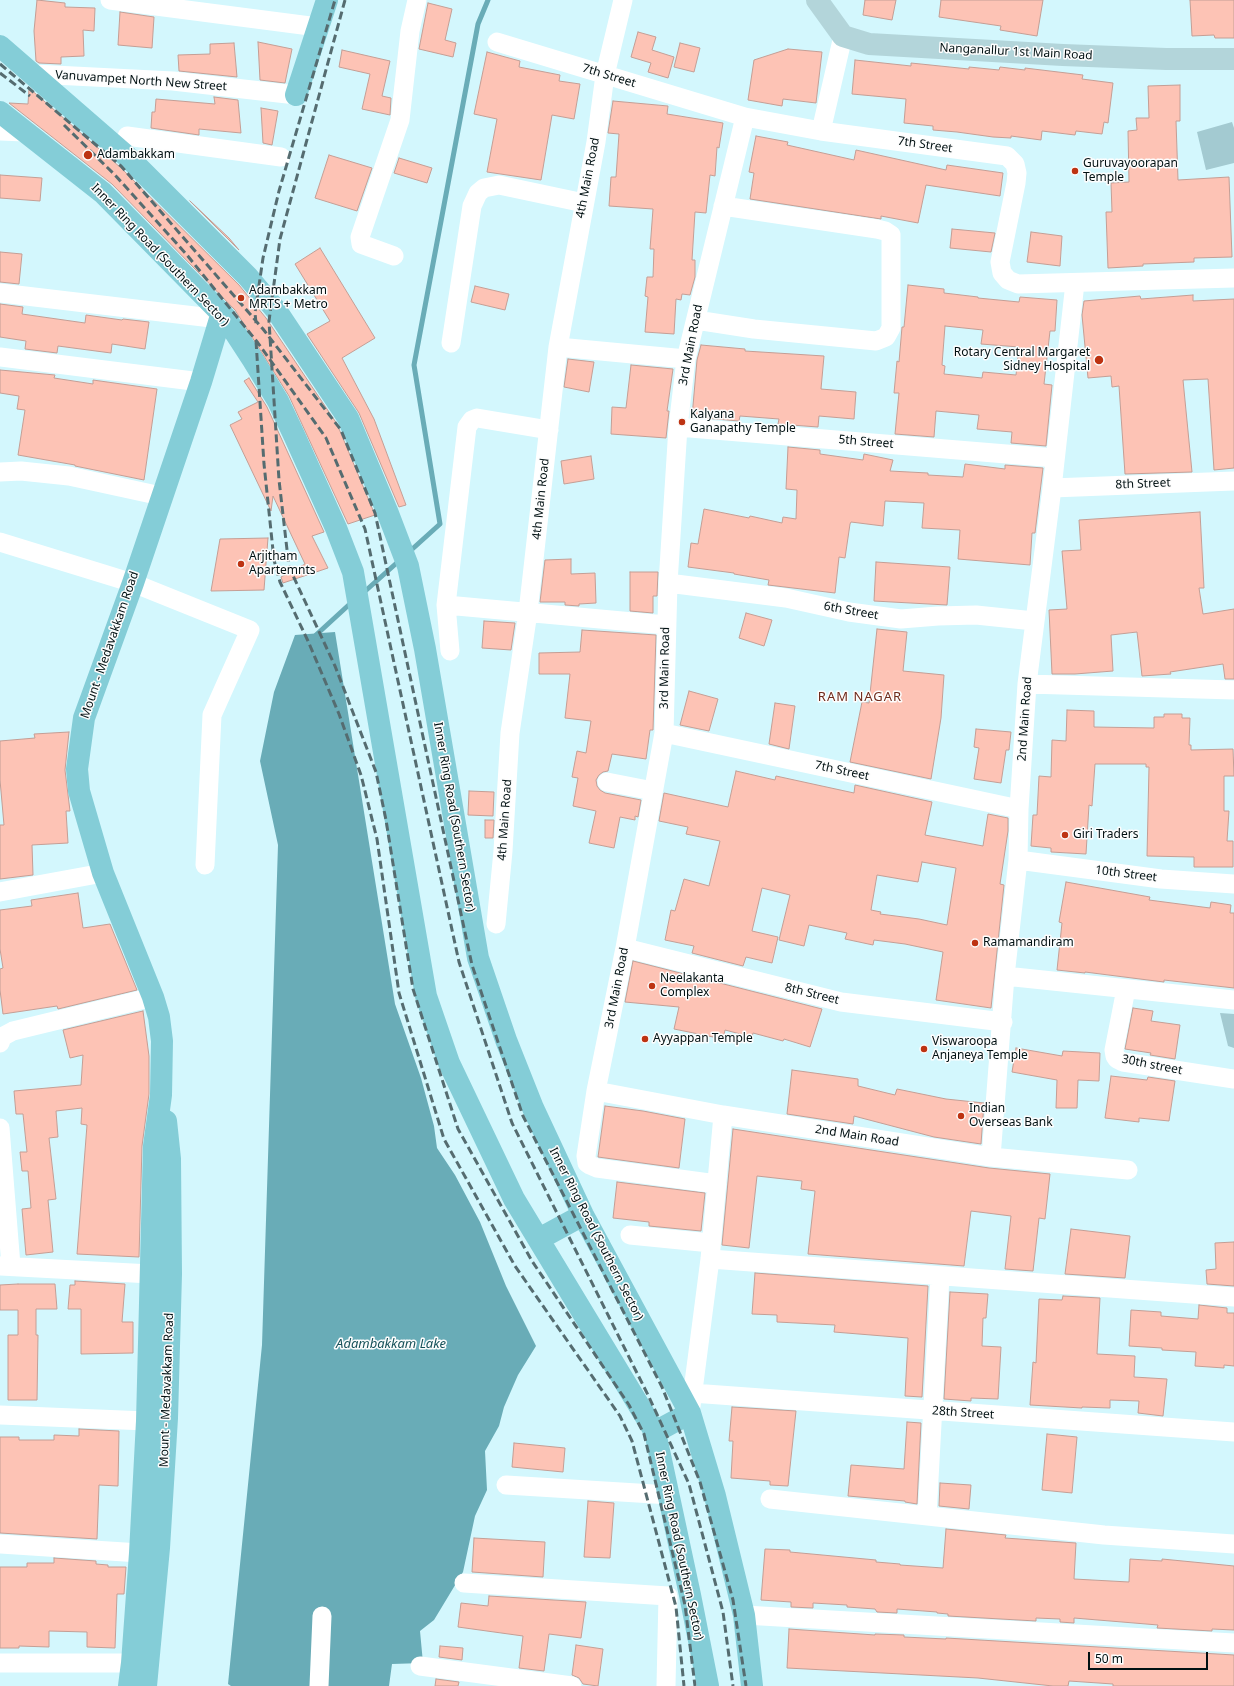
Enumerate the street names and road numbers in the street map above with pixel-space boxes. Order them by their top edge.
street label: Nanganallur 1st Main Road [939,41,1093,63]
street label: 7th Street [580,61,638,91]
street label: Vanuvampet North New Street [55,68,227,94]
street label: 7th Street [897,134,953,156]
street label: 4th Main Road [573,136,603,220]
street label: Inner Ring Road (Southern Sector) [88,181,232,329]
street label: 3rd Main Road [676,303,706,387]
street label: 5th Street [838,432,894,452]
street label: 4th Main Road [530,458,552,540]
street label: 8th Street [1115,476,1171,492]
street label: Mount - Medavakkam Road [78,570,142,720]
street label: 6th Street [823,599,879,623]
street label: 3rd Main Road [657,627,673,709]
street label: 2nd Main Road [1015,676,1035,762]
street label: Inner Ring Road (Southern Sector) [430,721,478,913]
street label: 7th Street [813,758,871,784]
street label: 4th Main Road [495,779,515,861]
street label: 10th Street [1094,863,1158,885]
street label: 3rd Main Road [602,946,632,1030]
street label: 8th Street [783,980,841,1008]
street label: 30th street [1121,1052,1183,1078]
street label: 2nd Main Road [814,1122,900,1150]
street label: Inner Ring Road (Southern Sector) [546,1145,646,1323]
street label: Mount - Medavakkam Road [157,1312,177,1468]
street label: 28th Street [932,1404,994,1422]
street label: Inner Ring Road (Southern Sector) [652,1450,706,1642]

